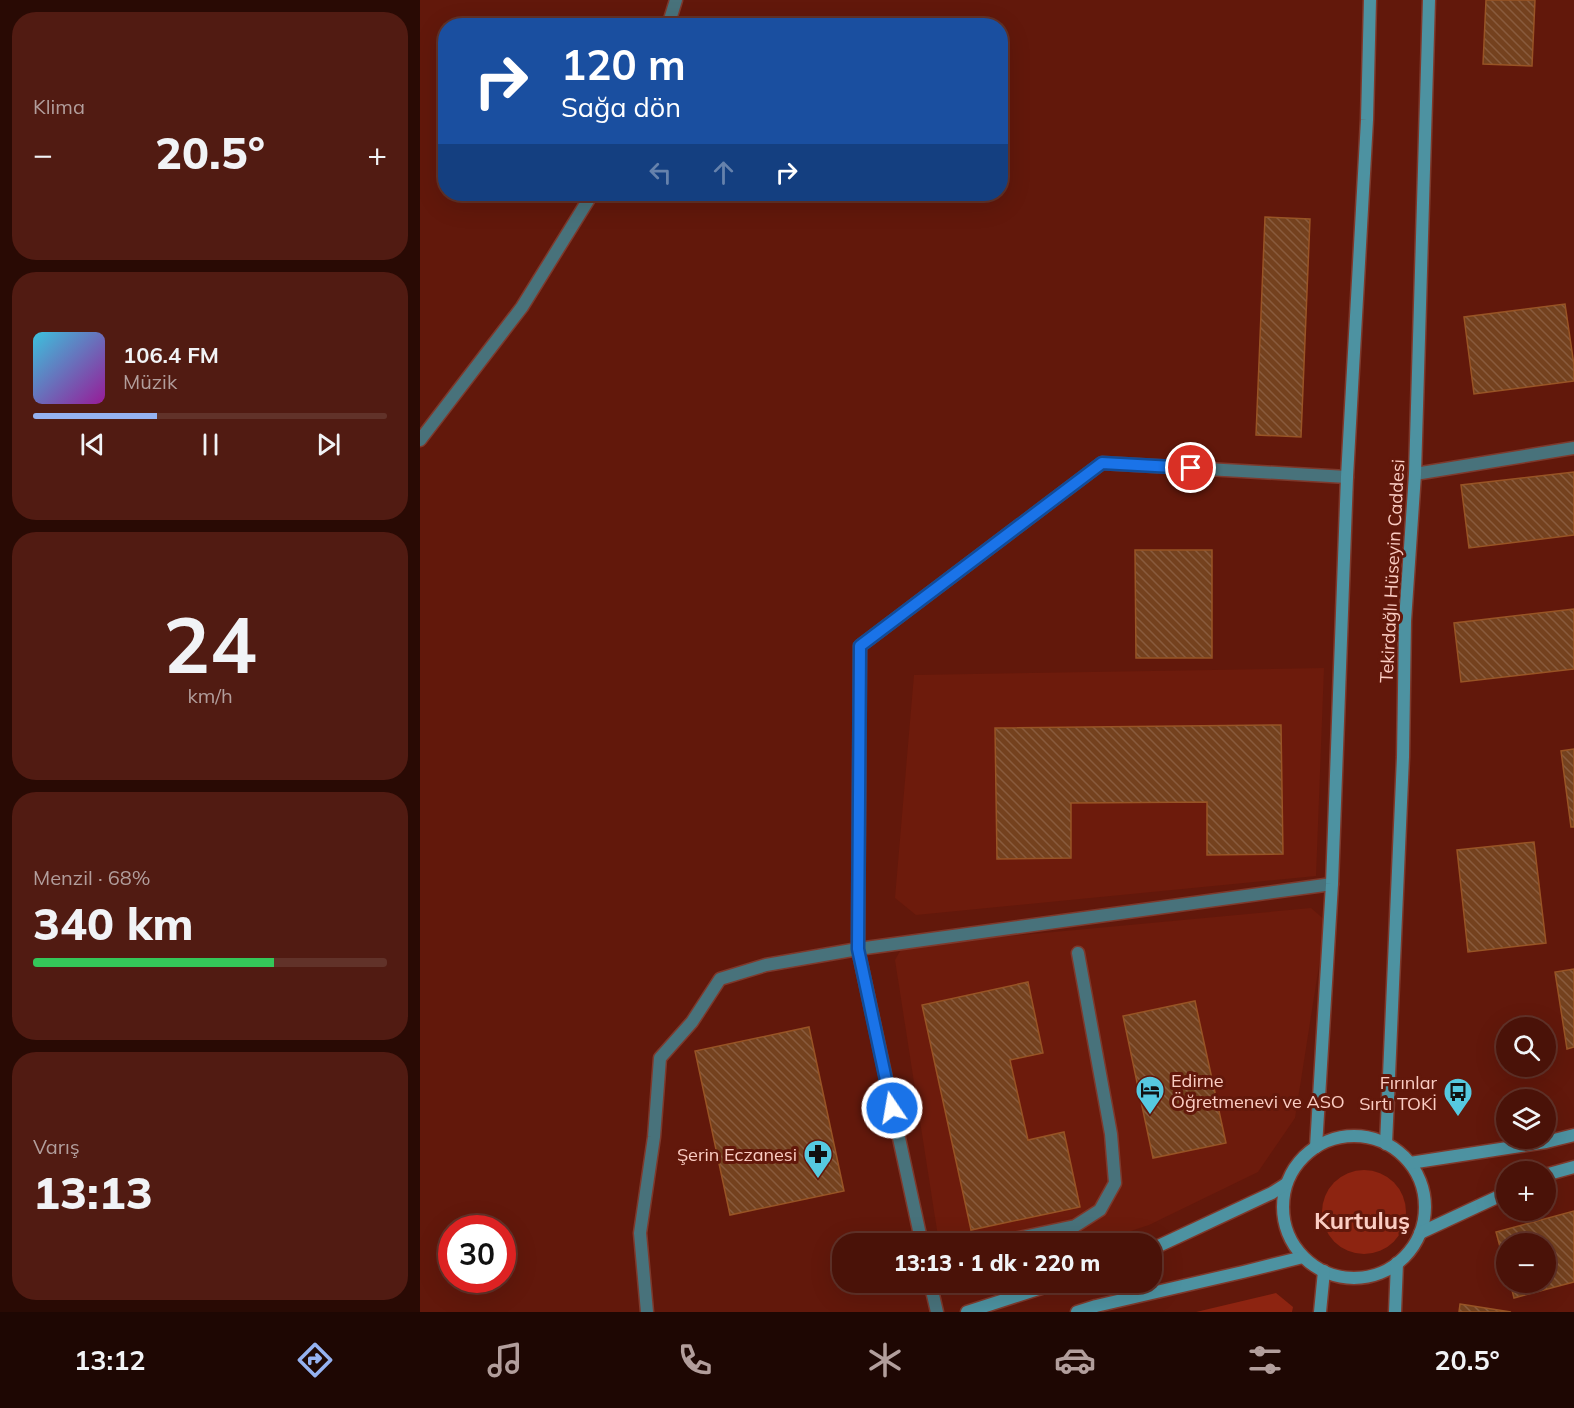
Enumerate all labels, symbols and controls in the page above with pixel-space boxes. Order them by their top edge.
text: 120 m [561,38,686,91]
icon: right [462,42,540,120]
text: Sağa dön [561,90,681,124]
text: Klima [33,94,85,119]
text: 20.5° [155,124,265,180]
text: − [33,133,53,174]
text: + [367,133,387,174]
icon: left [644,156,677,189]
icon: ahead [707,156,740,189]
icon: right [770,156,803,189]
text: 106.4 FM [123,341,219,369]
text: Müzik [123,369,177,394]
icon: previous [76,428,109,461]
icon: pause [194,428,227,461]
icon: next [312,428,345,461]
pin [1165,442,1216,493]
icon: arrive [1174,451,1207,484]
street label: Tekirdağlı Hüseyin Caddesi [1375,458,1409,684]
text: 24 [163,595,257,693]
text: km/h [187,683,233,708]
text: Menzil · 68% [33,865,151,890]
text: 340 km [33,895,194,951]
map controls [1496,1017,1556,1293]
button: search [1496,1017,1556,1077]
place label: Edirne Öğretmenevi ve ASO [1171,1069,1345,1113]
place label: Fırınlar Sırtı TOKİ [1359,1071,1437,1115]
hotel icon: Edirne Öğretmenevi ve ASO [1134,1074,1166,1116]
position arrow [860,1076,924,1140]
bus stop icon: Fırınlar Sırtı TOKİ [1442,1076,1474,1118]
button: layers [1496,1089,1556,1149]
text: Varış [33,1134,80,1159]
pharmacy icon: Şerin Eczanesi [802,1138,834,1180]
place label: Şerin Eczanesi [677,1143,797,1166]
button: + [1496,1161,1556,1221]
text: 13:13 [33,1164,153,1220]
district label: Kurtuluş [1314,1205,1410,1235]
speed limit sign: 30 [438,1215,516,1293]
button: − [1496,1233,1556,1293]
text: 13:13 · 1 dk · 220 m [894,1249,1100,1277]
icon: directions [294,1339,336,1381]
icon: music [484,1339,526,1381]
icon: phone [674,1339,716,1381]
icon: climate [864,1339,906,1381]
icon: car [1054,1339,1096,1381]
icon: filters [1244,1339,1286,1381]
text: 13:12 [74,1343,146,1377]
text: 20.5° [1434,1343,1500,1377]

